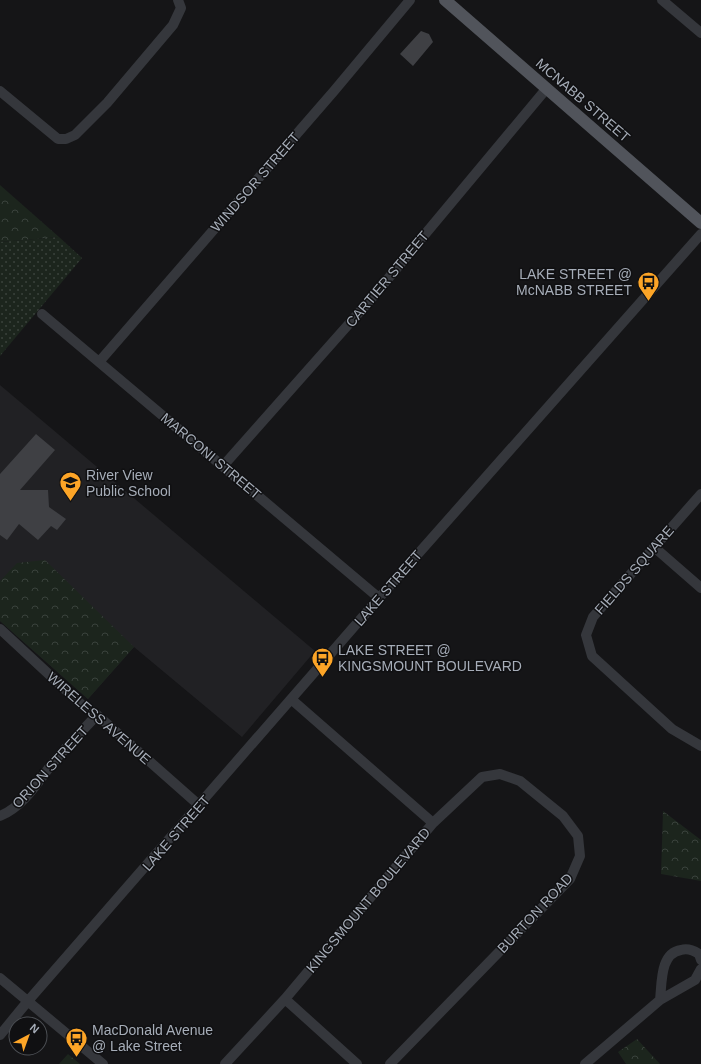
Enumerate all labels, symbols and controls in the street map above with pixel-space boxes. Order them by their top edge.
street label: MCNABB STREET [533,55,633,145]
street label: WINDSOR STREET [207,129,303,235]
street label: CARTIER STREET [342,227,432,330]
place label: LAKE STREET @ McNABB STREET [516,266,632,298]
bus stop icon: LAKE STREET @ McNABB STREET [635,269,661,302]
street label: MARCONI STREET [158,410,264,503]
place label: River View Public School [86,467,171,499]
school or university icon: River View Public School [57,470,83,503]
street label: FIELDS SQUARE [591,522,677,618]
street label: LAKE STREET [351,547,425,629]
place label: LAKE STREET @ KINGSMOUNT BOULEVARD [338,642,522,674]
bus stop icon: LAKE STREET @ KINGSMOUNT BOULEVARD [310,645,336,678]
street label: WIRELESS AVENUE [44,669,154,767]
street label: ORION STREET [9,722,91,811]
street label: LAKE STREET [139,792,213,874]
street label: KINGSMOUNT BOULEVARD [303,824,433,976]
street label: BURTON ROAD [494,870,576,956]
north arrow [8,1016,48,1056]
text: N [28,1021,42,1036]
place label: MacDonald Avenue @ Lake Street [92,1022,213,1054]
bus stop icon: MacDonald Avenue @ Lake Street [64,1025,90,1058]

